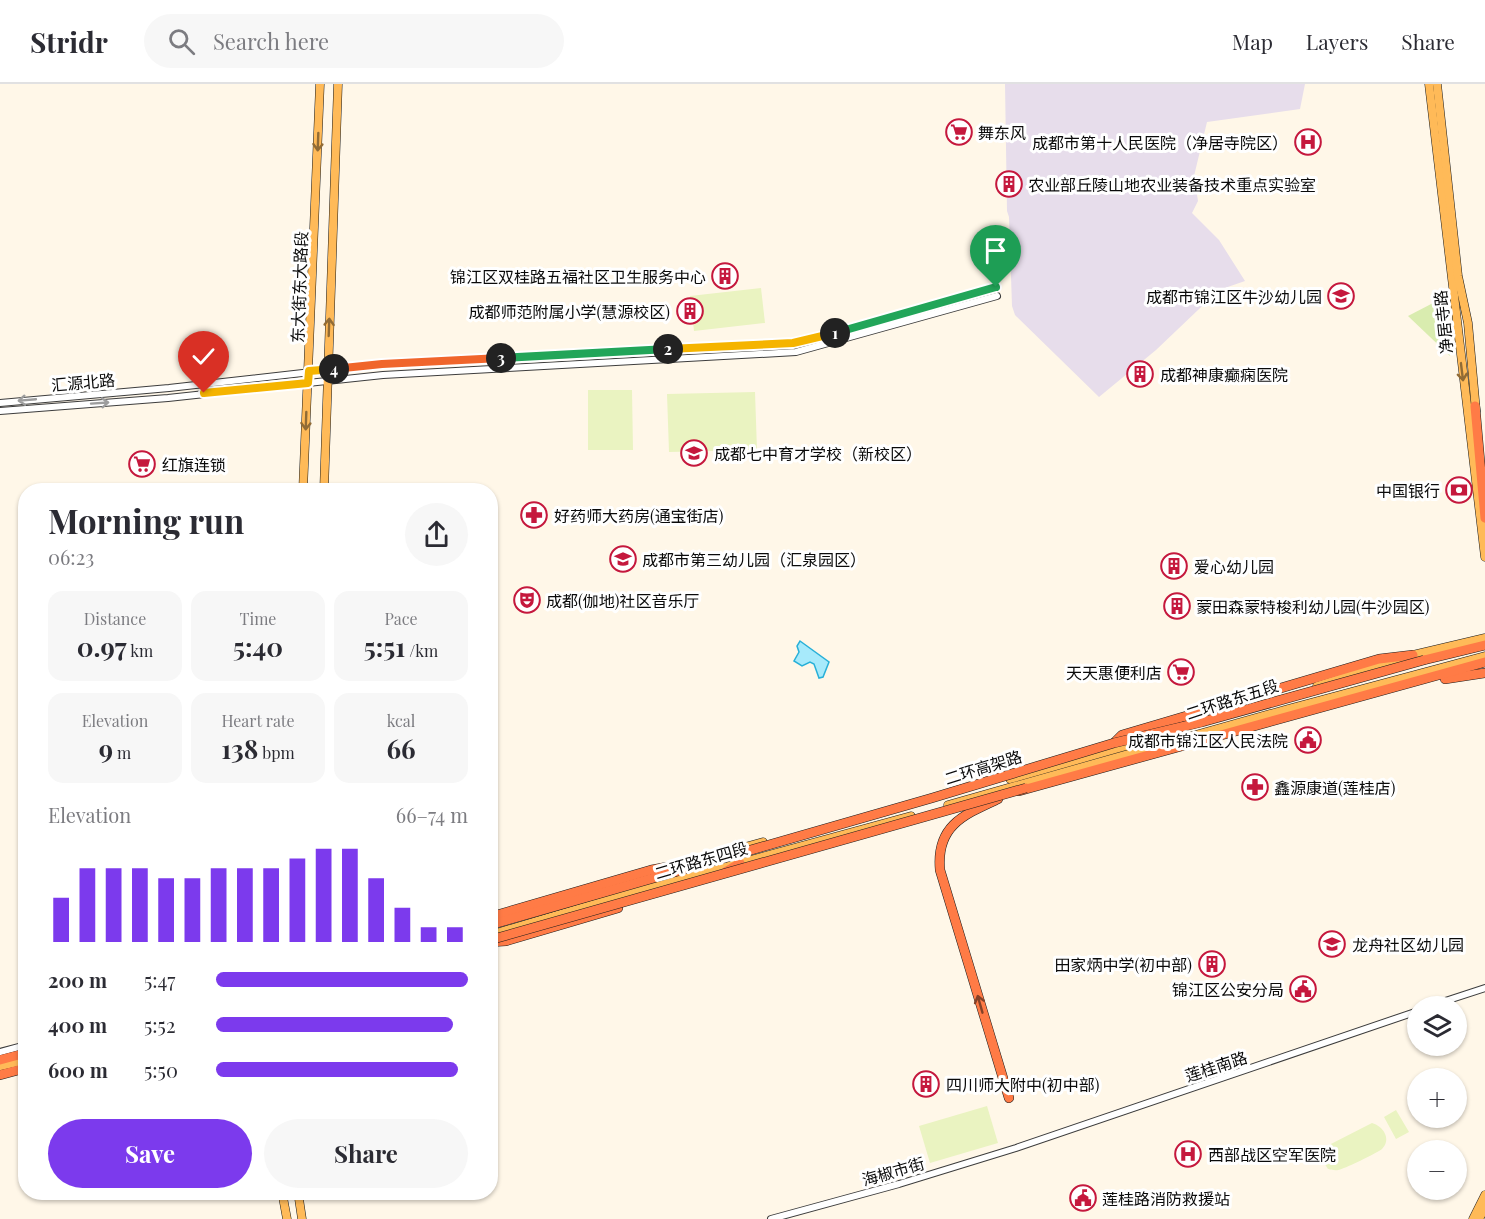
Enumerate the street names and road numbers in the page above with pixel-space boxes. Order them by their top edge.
street label: 东大街东大路段 [287,231,311,343]
street label: 净居寺路 [1429,289,1457,355]
street label: 汇源北路 [50,369,116,395]
street label: 二环路东五段 [1183,674,1281,724]
street label: 二环高架路 [942,745,1024,789]
street label: 二环路东四段 [652,837,750,883]
street label: 莲桂南路 [1182,1046,1250,1086]
street label: 海椒市街 [859,1152,927,1190]

